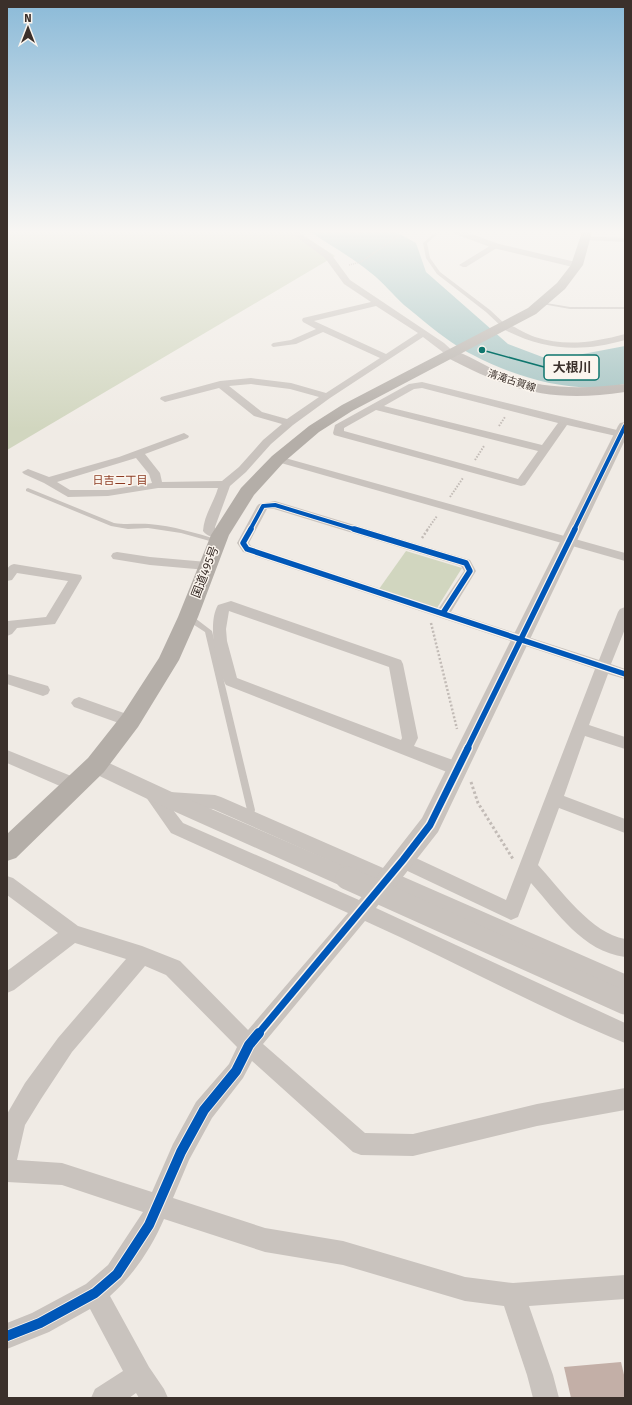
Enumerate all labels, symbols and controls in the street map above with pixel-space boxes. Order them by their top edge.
north arrow [8,8,48,48]
text: N [24,12,32,25]
callout: 大根川 [544,355,599,380]
text: 大根川 [552,360,592,375]
street label: 清滝古賀線 [486,368,537,394]
district label: 日吉二丁目 [93,474,148,487]
street label: 国道495号 [189,544,221,600]

